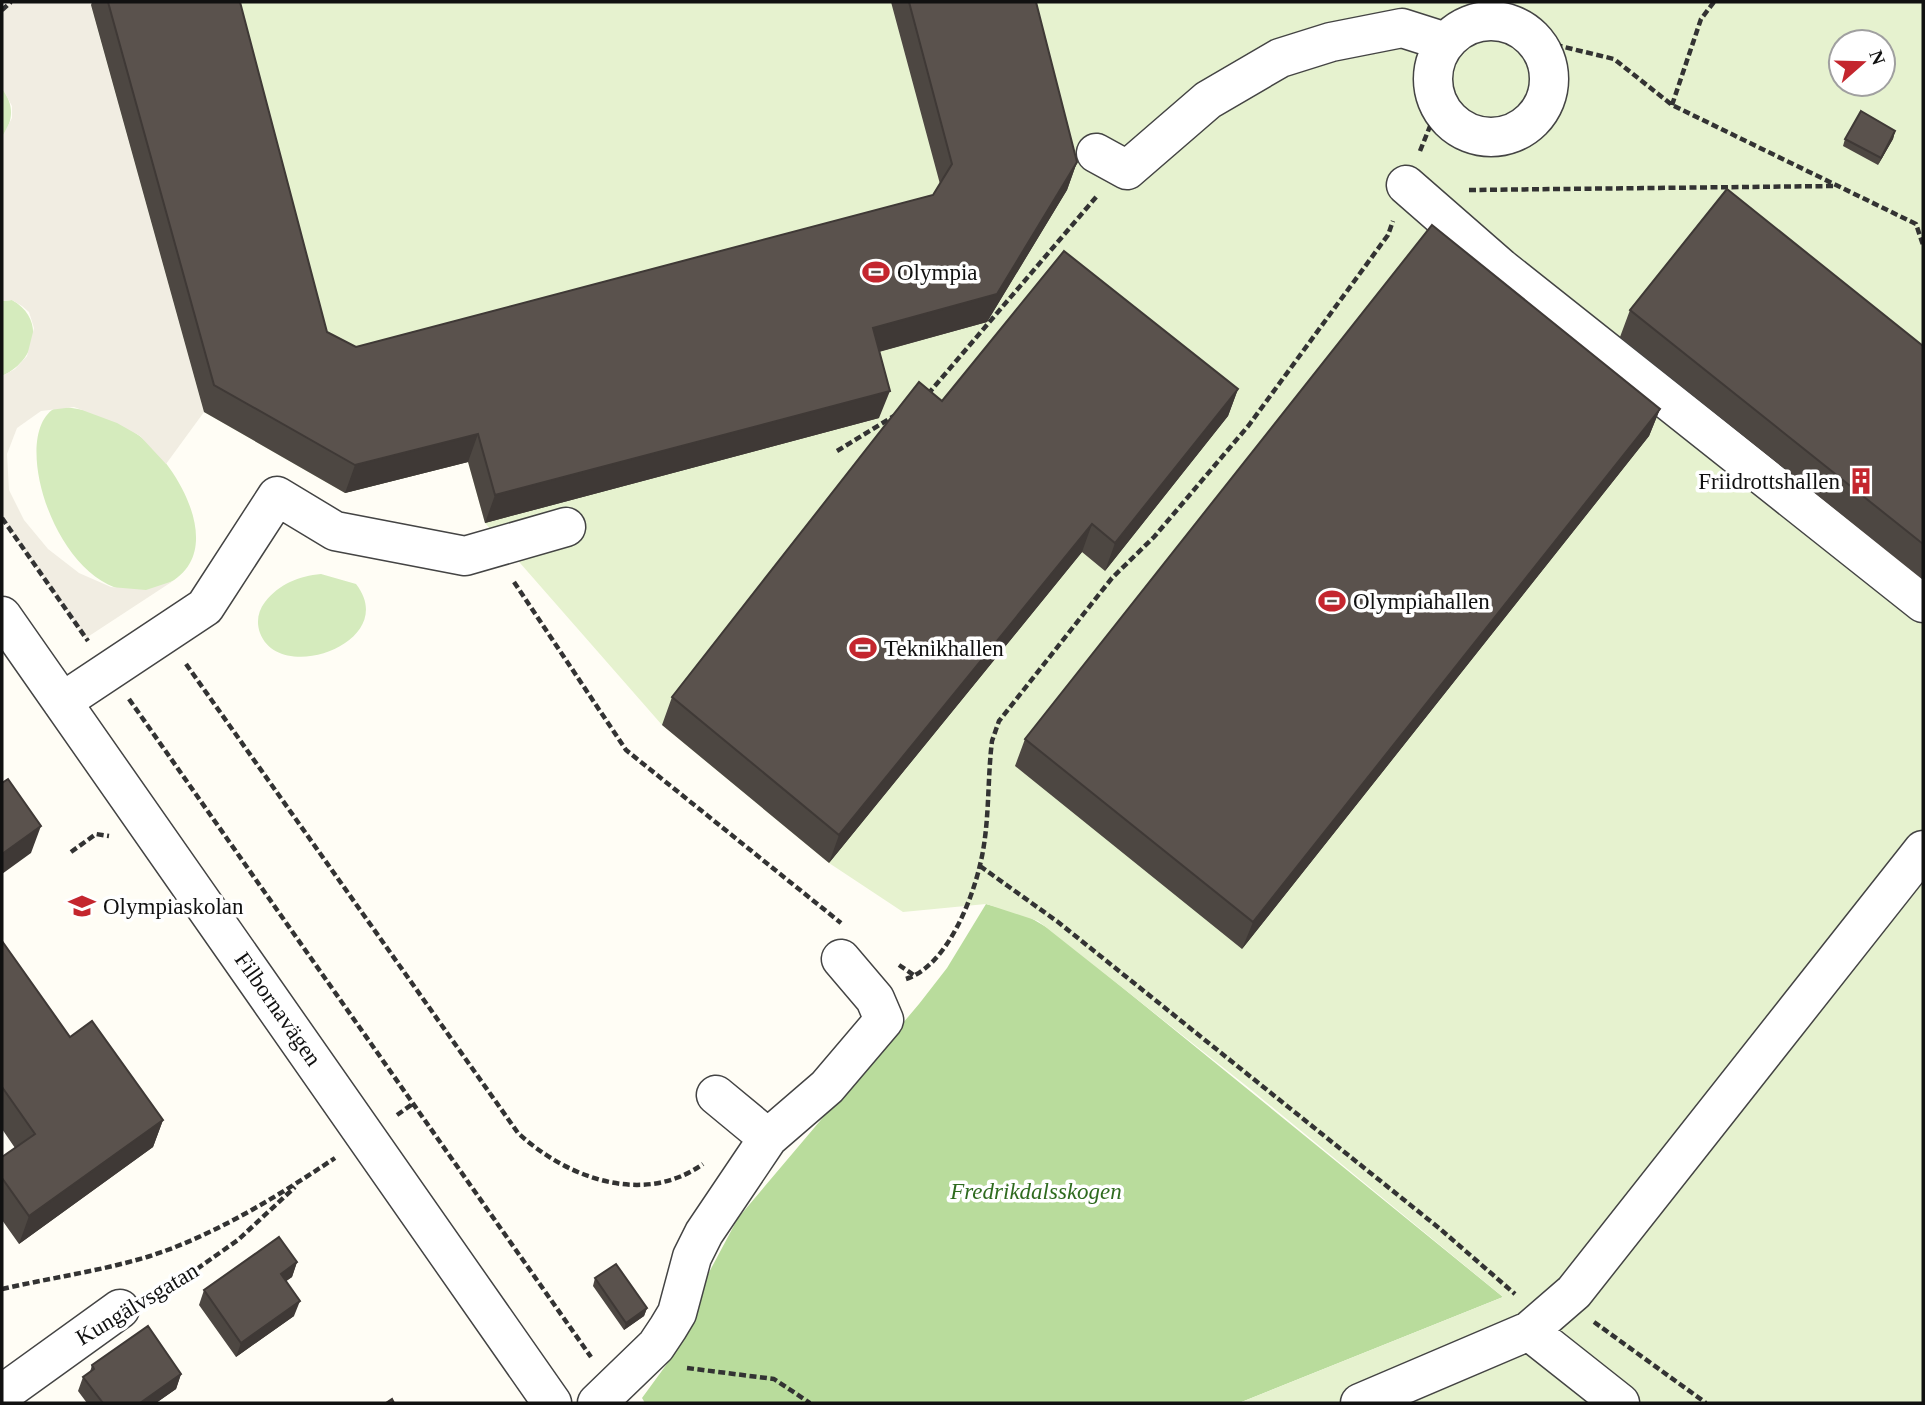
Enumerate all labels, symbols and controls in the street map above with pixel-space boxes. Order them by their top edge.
north arrow [1827,28,1897,98]
text: N [1865,47,1890,68]
sports icon: Olympia [861,257,891,287]
place label: Olympia [897,260,978,285]
building icon: Friidrottshallen [1846,466,1876,496]
place label: Friidrottshallen [1698,469,1840,494]
sports icon: Olympiahallen [1317,586,1347,616]
place label: Olympiahallen [1353,589,1490,614]
sports icon: Teknikhallen [848,633,878,663]
place label: Teknikhallen [884,636,1004,661]
school or university icon: Olympiaskolan [67,891,97,921]
place label: Olympiaskolan [103,894,244,919]
street label: Filbornavägen [230,947,327,1071]
park label: Fredrikdalsskogen [949,1179,1122,1204]
street label: Kungälvsgatan [71,1257,203,1350]

